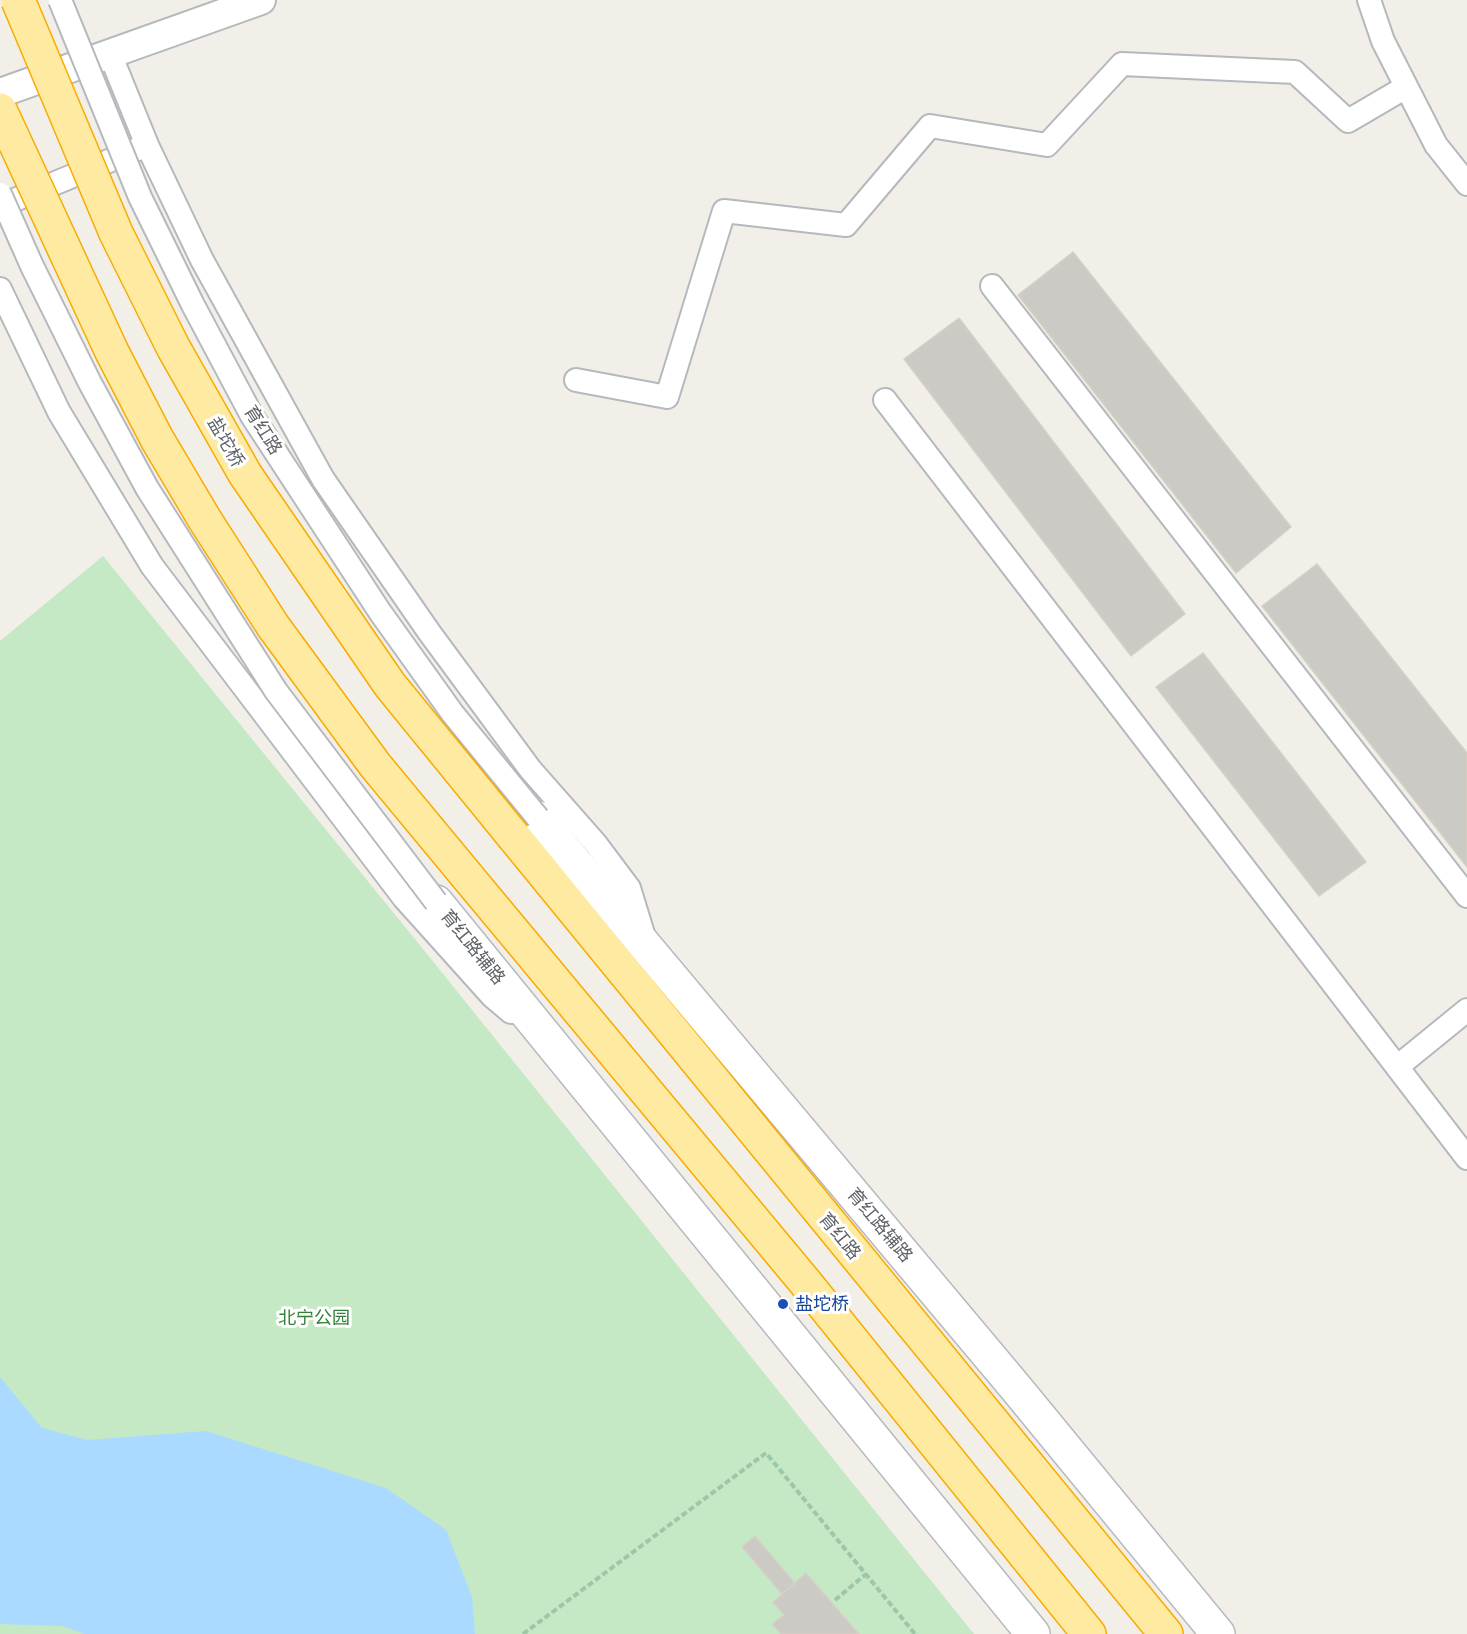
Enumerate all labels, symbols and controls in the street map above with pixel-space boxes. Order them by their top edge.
street label: 育红路 [240,401,286,459]
street label: 盐坨桥 [203,413,249,471]
street label: 育红路辅路 [436,905,510,989]
street label: 育红路辅路 [843,1184,917,1266]
street label: 育红路 [815,1208,865,1264]
place label: 盐坨桥 [795,1293,849,1315]
marker: 盐坨桥 [776,1297,790,1311]
park label: 北宁公园 [278,1307,350,1329]

